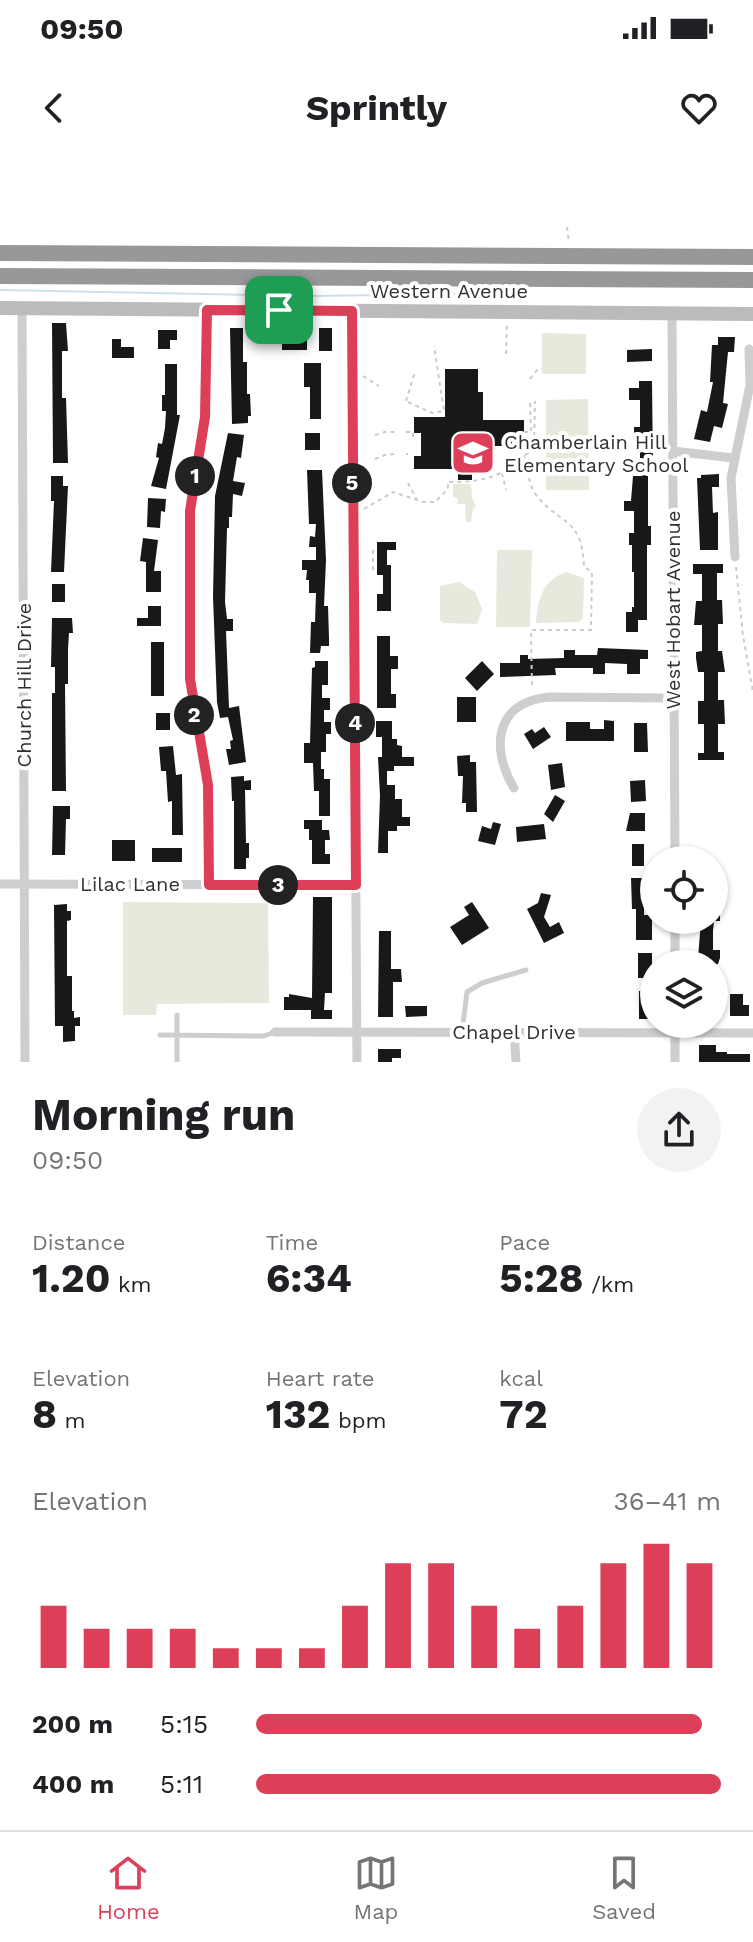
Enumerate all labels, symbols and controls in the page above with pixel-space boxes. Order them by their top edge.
text: 09:50 [40,11,124,46]
icon: back [32,86,76,130]
icon: heart [677,86,721,130]
text: Sprintly [306,87,447,129]
pin [245,276,313,344]
street label: Western Avenue [370,279,528,303]
icon: arrive [257,288,301,332]
school or university icon: Chamberlain Hill Elementary School [449,429,497,477]
place label: Chamberlain Hill Elementary School [504,430,688,477]
pin: 1 [175,456,215,496]
text: 1 [190,463,200,488]
pin: 5 [332,463,372,503]
text: 5 [346,470,358,495]
street label: West Hobart Avenue [661,511,685,709]
street label: Church Hill Drive [12,603,36,767]
pin: 2 [174,695,214,735]
text: 2 [187,702,201,727]
pin: 4 [335,703,375,743]
text: 4 [348,710,362,735]
map controls [640,846,728,1038]
button: locate [640,846,728,934]
pin: 3 [258,865,298,905]
street label: Lilac Lane [80,872,180,896]
text: 3 [271,872,285,897]
button: layers [640,950,728,1038]
street label: Chapel Drive [452,1020,576,1044]
button: share [637,1088,721,1172]
text: Morning run [32,1089,295,1141]
text: 09:50 [32,1145,103,1175]
text: Distance [32,1230,126,1255]
text: Time [266,1230,318,1255]
text: Pace [499,1230,550,1255]
text: 1.20 [32,1255,110,1302]
text: 6:34 [266,1255,352,1302]
text: 5:28 [499,1255,584,1302]
text: km [110,1272,151,1297]
text: /km [584,1272,634,1297]
text: Elevation [32,1366,130,1391]
text: Heart rate [266,1366,374,1391]
text: kcal [499,1366,543,1391]
text: 8 [32,1391,57,1438]
text: 132 [266,1391,330,1438]
text: 72 [499,1391,548,1438]
text: m [57,1408,86,1433]
text: bpm [330,1408,387,1433]
text: Elevation [32,1486,148,1516]
text: 36–41 m [614,1486,721,1516]
text: 200 m [32,1709,113,1739]
text: 5:15 [160,1709,208,1739]
text: 400 m [32,1769,114,1799]
text: 5:11 [160,1769,203,1799]
tab: Home [97,1851,160,1924]
tab: Map [354,1851,398,1924]
tab: Saved [592,1851,656,1924]

